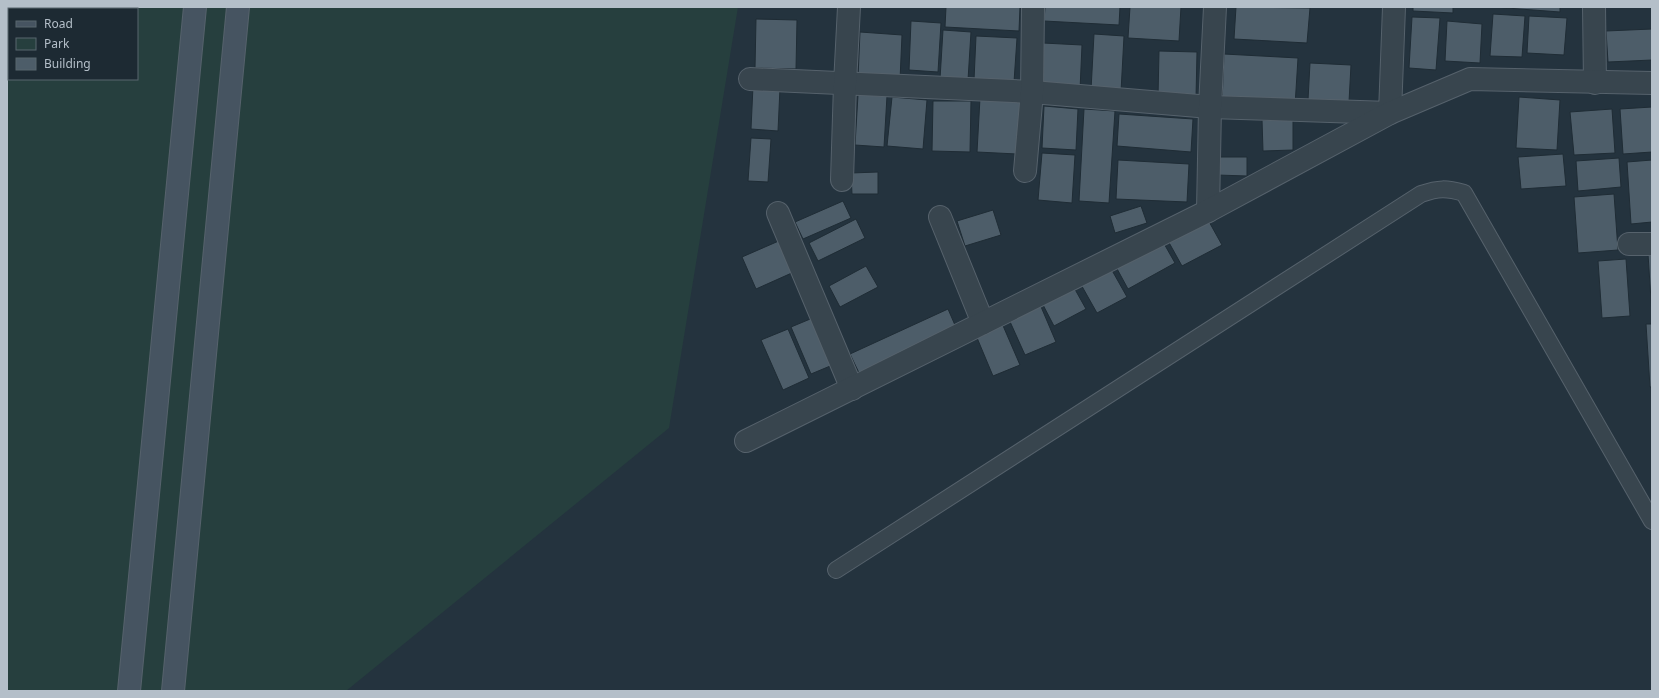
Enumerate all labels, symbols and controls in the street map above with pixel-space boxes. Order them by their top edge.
legend [8,8,138,80]
text: Road [44,15,73,32]
text: Park [44,35,70,52]
text: Building [44,55,91,72]

